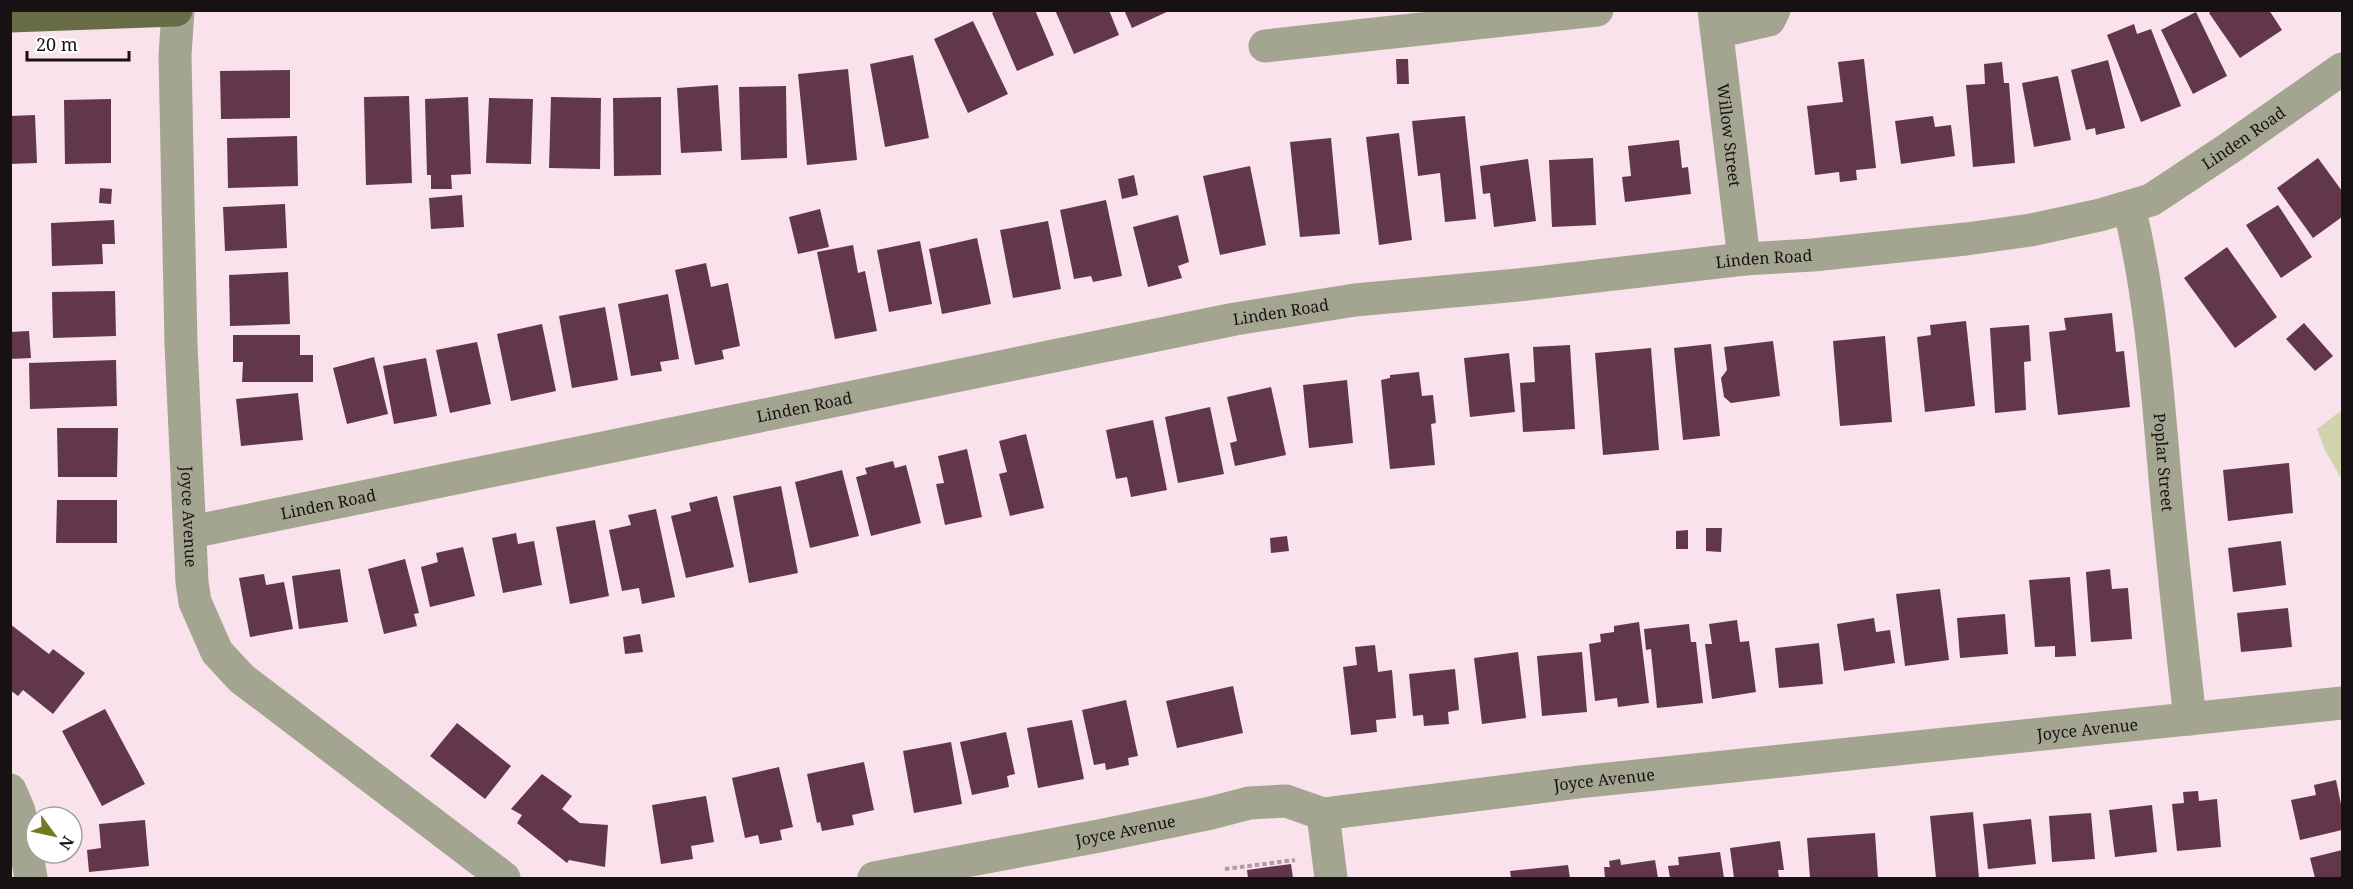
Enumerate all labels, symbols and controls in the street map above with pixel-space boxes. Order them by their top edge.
scale bar [27,24,129,62]
text: 20 m [36,32,78,56]
street label: Willow Street [1712,82,1746,188]
street label: Linden Road [2197,101,2290,174]
street label: Linden Road [1714,244,1813,273]
street label: Linden Road [1231,293,1331,330]
street label: Linden Road [755,386,854,427]
street label: Poplar Street [2148,412,2179,513]
street label: Joyce Avenue [176,464,202,568]
street label: Linden Road [279,484,378,524]
street label: Joyce Avenue [2035,713,2139,746]
street label: Joyce Avenue [1551,763,1656,796]
north arrow [24,805,84,865]
street label: Joyce Avenue [1073,810,1177,851]
text: N [54,832,79,855]

